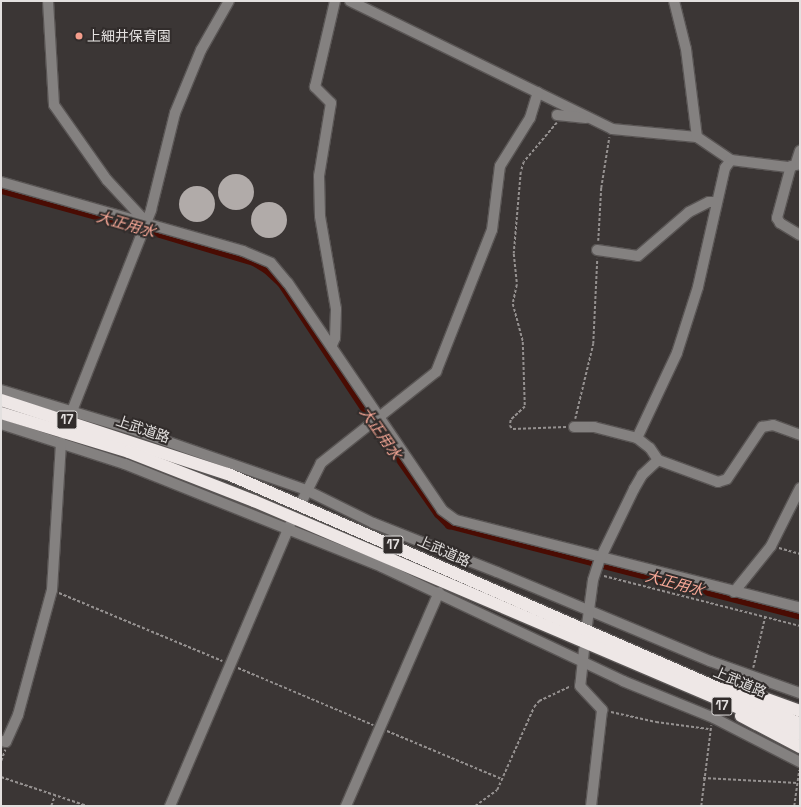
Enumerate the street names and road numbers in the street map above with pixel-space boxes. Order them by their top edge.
road number: 17 [56,409,78,431]
street label: 上武道路 [114,412,172,446]
street label: 上武道路 [415,532,473,570]
road number: 17 [382,534,404,556]
street label: 上武道路 [711,663,769,701]
road number: 17 [711,695,733,717]

